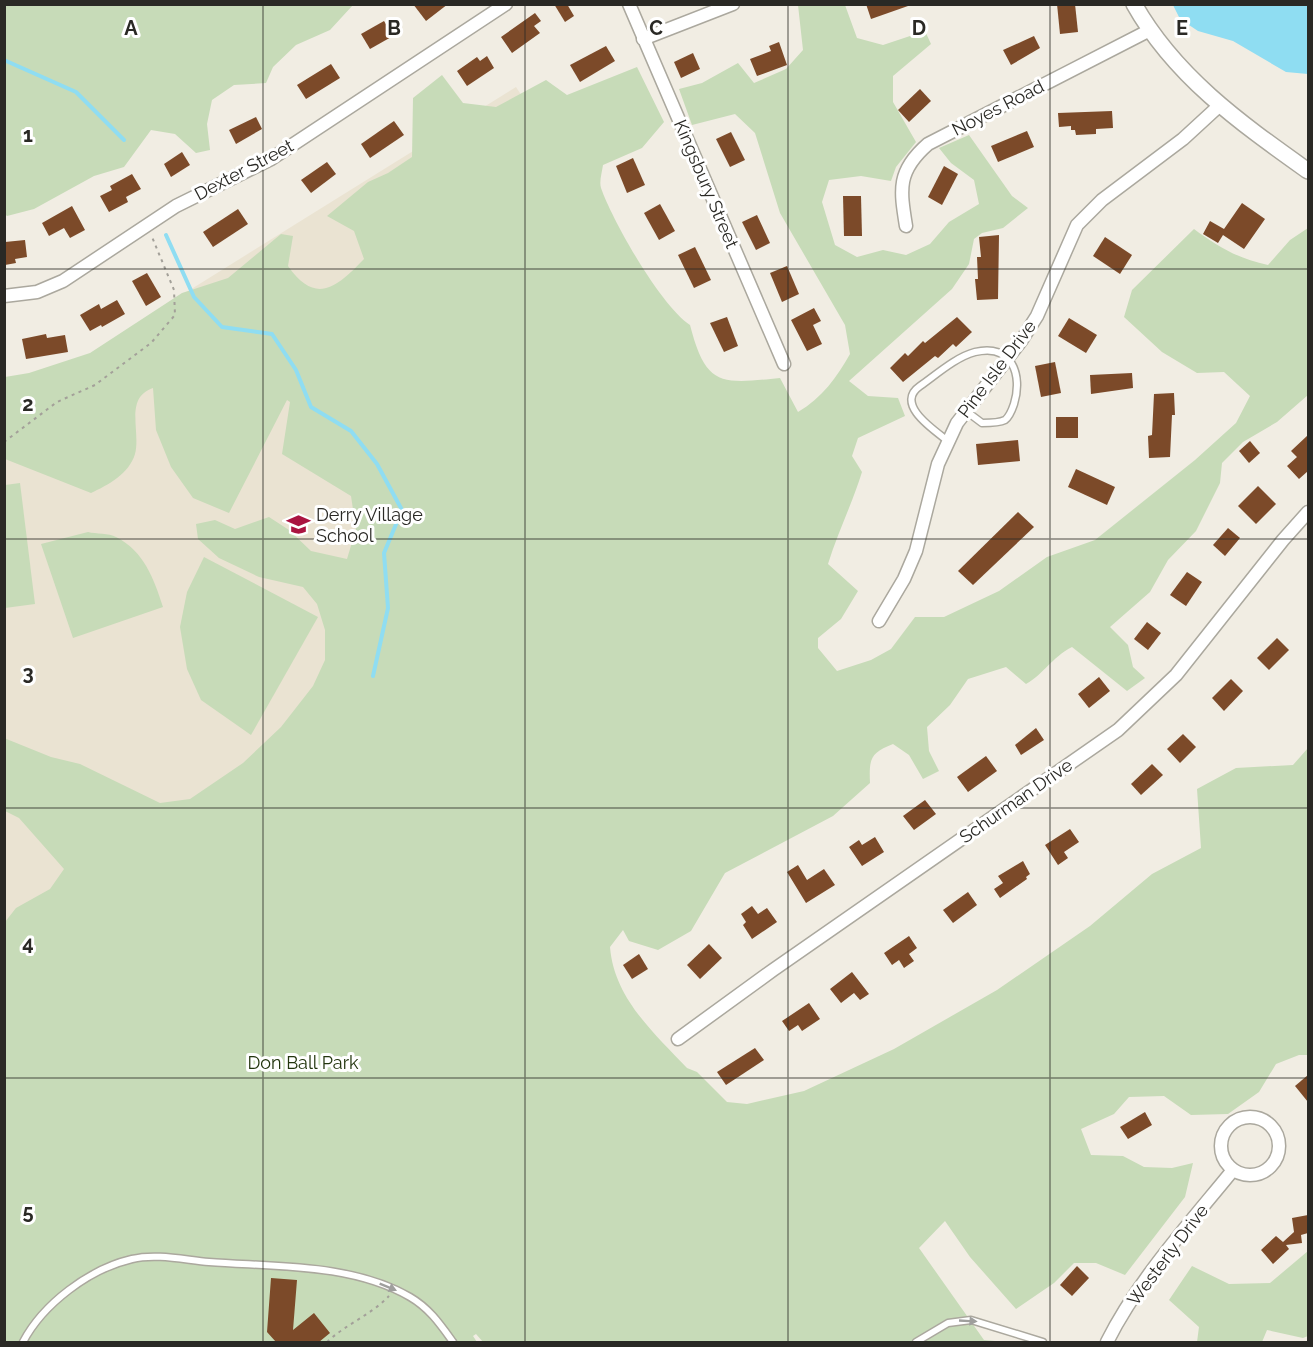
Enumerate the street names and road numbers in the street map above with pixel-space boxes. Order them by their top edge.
street label: Noyes Road [948,75,1047,140]
street label: Kingsbury Street [670,116,743,251]
street label: Dexter Street [191,135,297,204]
street label: Pine Isle Drive [953,315,1040,422]
street label: Schurman Drive [955,754,1076,847]
street label: Westerly Drive [1123,1200,1213,1309]

